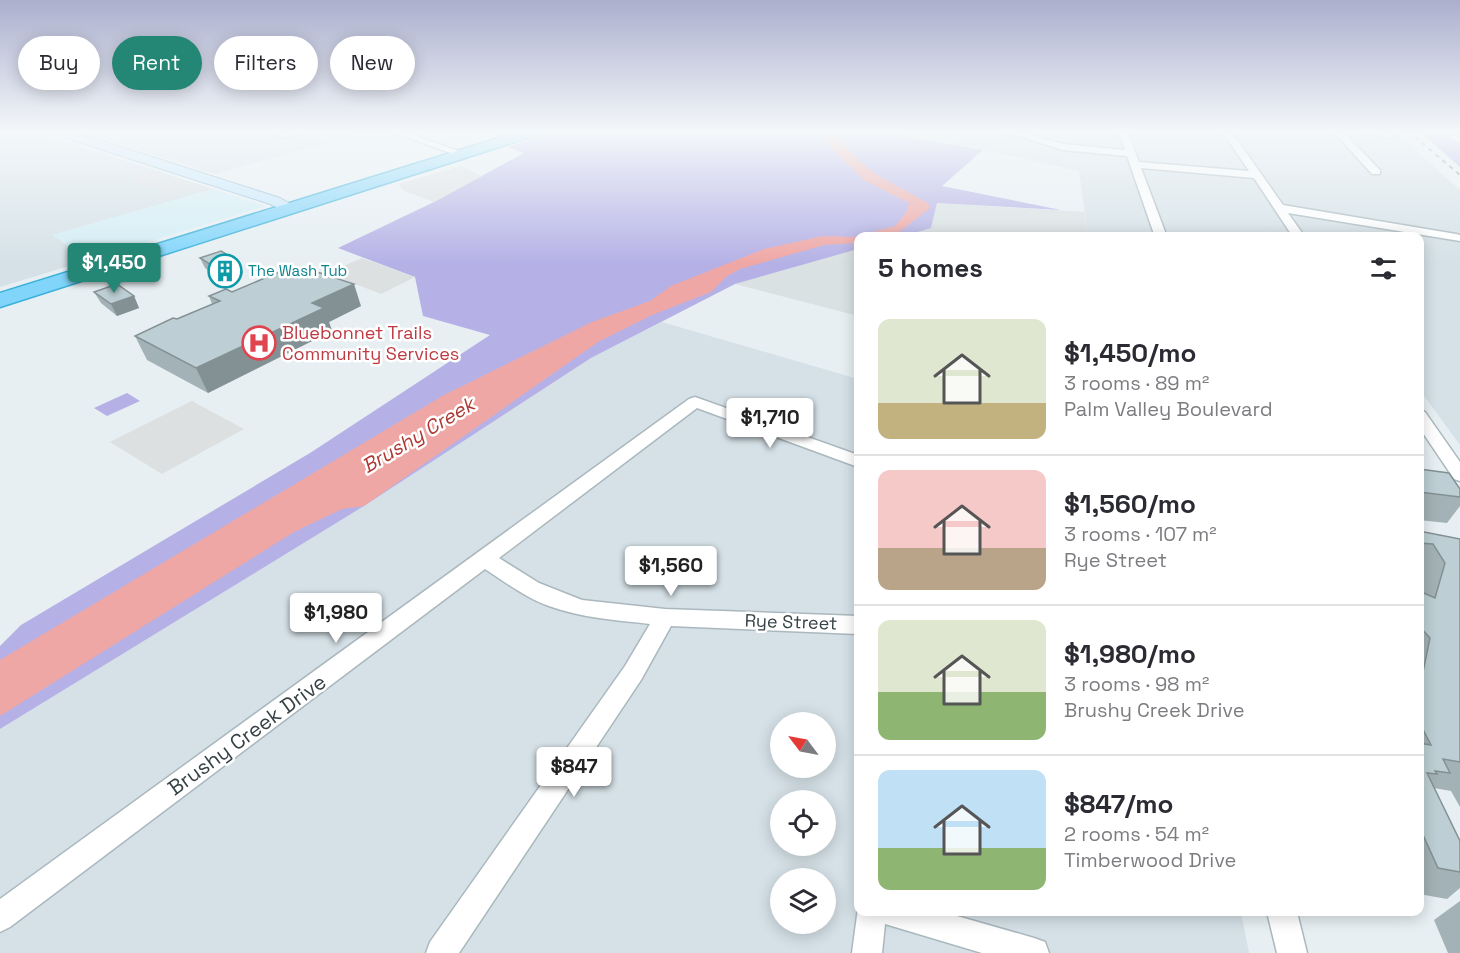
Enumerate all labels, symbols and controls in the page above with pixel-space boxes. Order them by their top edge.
chip: Buy [18,36,100,90]
chip: Rent [112,36,202,90]
chip: Filters [214,36,318,90]
chip: New [330,36,415,90]
pin: $1,450 [65,243,163,294]
text: $1,450 [82,249,146,275]
text: 5 homes [878,251,983,285]
icon: filters [1367,252,1400,285]
building icon: The Wash Tub [207,253,243,289]
place label: The Wash Tub [248,261,347,280]
place label: Bluebonnet Trails Community Services [282,321,459,365]
hospital icon: Bluebonnet Trails Community Services [241,325,277,361]
text: $1,450/mo [1064,336,1196,370]
icon: home [926,343,998,415]
text: 3 rooms · 89 m² [1064,370,1209,396]
water label: Brushy Creek [357,390,481,479]
text: Palm Valley Boulevard [1064,396,1273,422]
pin: $1,710 [721,398,819,449]
text: $1,710 [740,404,800,430]
text: $1,560/mo [1064,487,1196,521]
icon: home [926,494,998,566]
text: 3 rooms · 107 m² [1064,521,1217,547]
pin: $1,560 [622,546,720,597]
text: Rye Street [1064,547,1167,573]
text: $1,560 [639,552,703,578]
pin: $1,980 [287,593,385,644]
text: $1,980 [304,599,368,625]
street label: Rye Street [744,608,838,635]
text: $1,980/mo [1064,637,1196,671]
icon: home [926,644,998,716]
street label: Brushy Creek Drive [162,668,331,801]
text: 3 rooms · 98 m² [1064,671,1209,697]
text: Brushy Creek Drive [1064,697,1245,723]
north arrow [770,712,836,778]
map controls [770,712,836,934]
pin: $847 [538,747,610,798]
text: $847 [550,753,598,779]
text: $847/mo [1064,787,1173,821]
button: locate [770,790,836,856]
icon: home [926,794,998,866]
text: 2 rooms · 54 m² [1064,821,1209,847]
text: Timberwood Drive [1064,847,1236,873]
button: layers [770,868,836,934]

